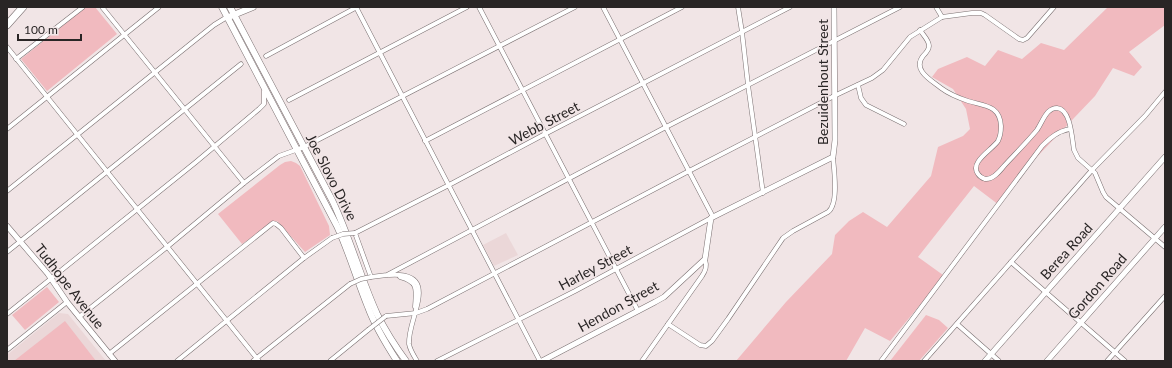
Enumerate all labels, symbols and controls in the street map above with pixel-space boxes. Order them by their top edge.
scale bar [18,16,81,42]
street label: Bezuidenhout Street [814,19,831,145]
text: 100 m [24,22,58,37]
street label: Webb Street [506,97,582,149]
street label: Joe Slovo Drive [303,131,361,223]
street label: Berea Road [1036,219,1096,283]
street label: Tudhope Avenue [32,240,108,332]
street label: Harley Street [556,241,634,293]
street label: Gordon Road [1064,250,1130,322]
street label: Hendon Street [575,277,661,335]

